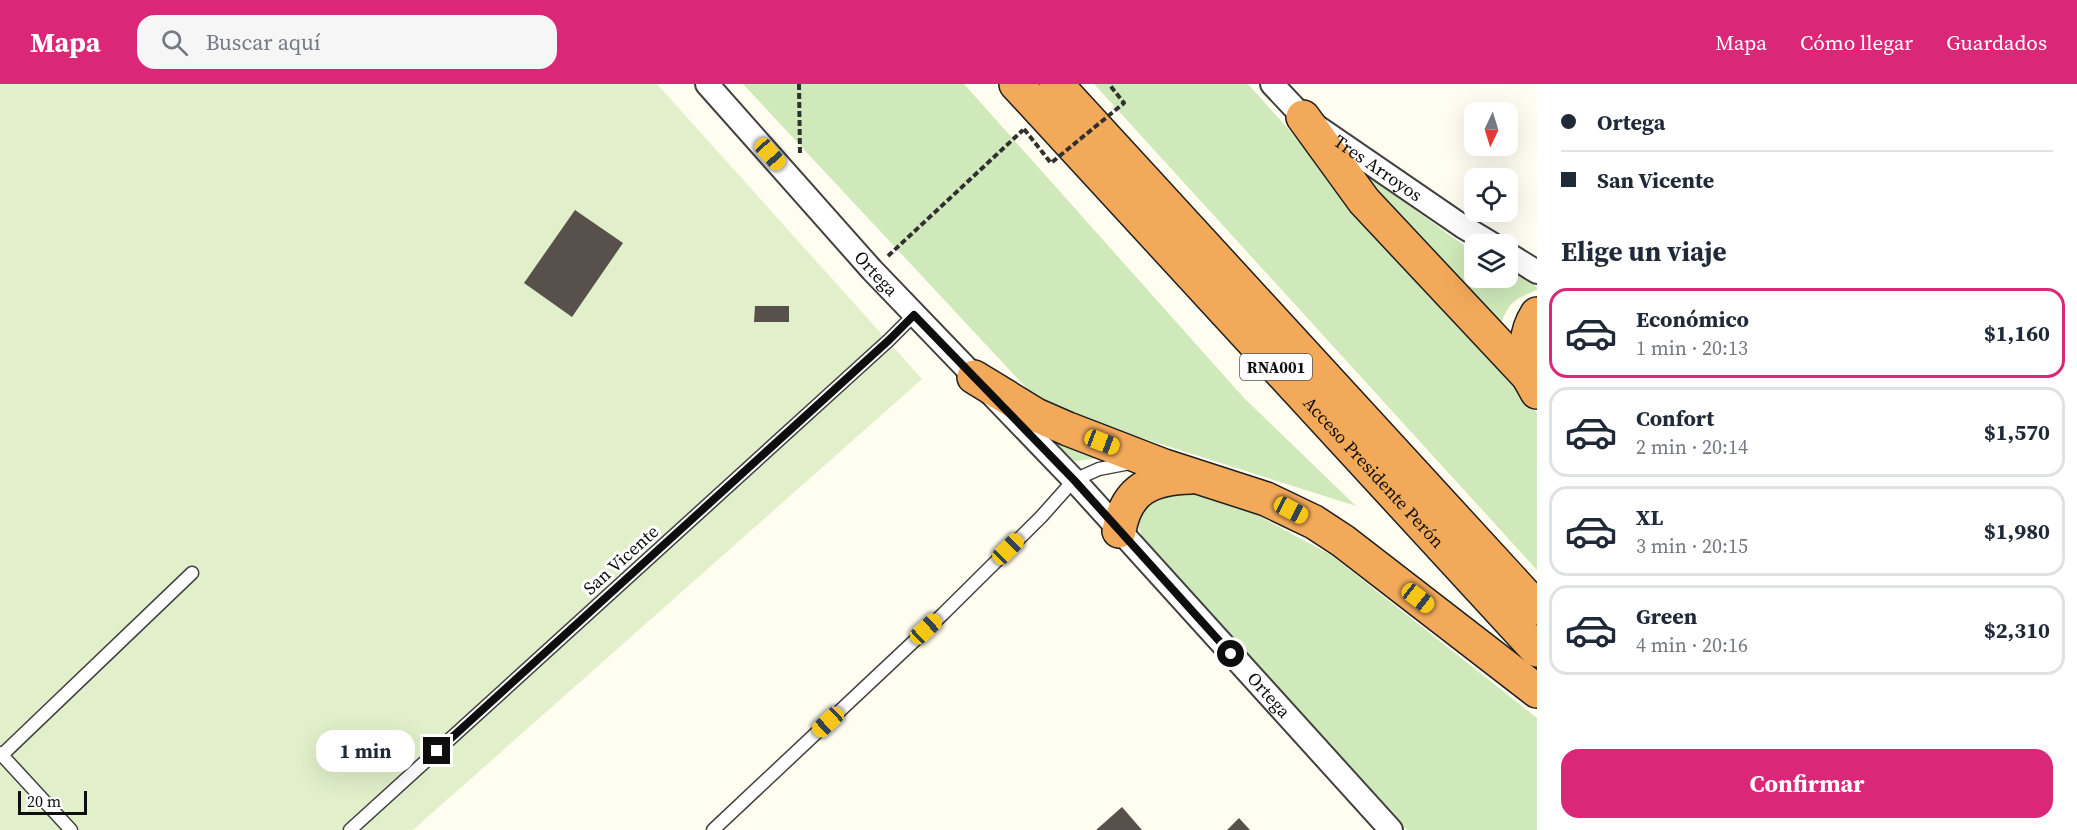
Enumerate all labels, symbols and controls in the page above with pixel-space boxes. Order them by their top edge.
search box [137,15,557,69]
text: Mapa [30,23,101,61]
icon: search [158,26,191,59]
text: Buscar aquí [206,27,321,57]
text: Mapa [1715,28,1767,57]
text: Cómo llegar [1800,28,1913,57]
text: Guardados [1946,28,2047,57]
north arrow [1464,102,1518,156]
map controls [1464,102,1518,288]
text: Ortega [1597,107,1665,137]
street label: Tres Arroyos [1329,129,1428,207]
car [751,135,789,173]
text: San Vicente [1597,165,1714,195]
button: locate [1464,168,1518,222]
text: Elige un viaje [1561,233,1727,270]
button: layers [1464,234,1518,288]
street label: Ortega [849,245,904,302]
text: Económico [1636,304,1749,334]
icon: car [1564,306,1618,360]
text: $1,160 [1984,318,2050,348]
text: 1 min · 20:13 [1636,334,1748,362]
road number: RNA001 [1240,354,1312,380]
street label: Acceso Presidente Perón [1298,391,1450,553]
text: Confort [1636,403,1714,433]
icon: car [1564,405,1618,459]
text: $1,570 [1984,417,2050,447]
car [1082,427,1122,457]
text: 2 min · 20:14 [1636,433,1748,461]
car [1271,494,1311,526]
text: XL [1636,502,1663,532]
icon: car [1564,504,1618,558]
text: $1,980 [1984,516,2050,546]
street label: San Vicente [578,519,664,600]
car [989,530,1027,568]
text: 3 min · 20:15 [1636,532,1748,560]
car [1398,580,1438,616]
text: Green [1636,601,1697,631]
icon: car [1564,603,1618,657]
car [907,610,945,648]
text: $2,310 [1984,615,2050,645]
text: 4 min · 20:16 [1636,631,1748,659]
route start [1217,640,1244,667]
street label: Ortega [1242,666,1297,724]
car [809,703,847,741]
callout: 1 min [317,730,416,772]
text: 1 min [340,737,391,765]
route end [423,737,450,764]
button: Confirmar [1561,749,2053,818]
scale bar [18,788,87,816]
text: 20 m [27,790,61,812]

